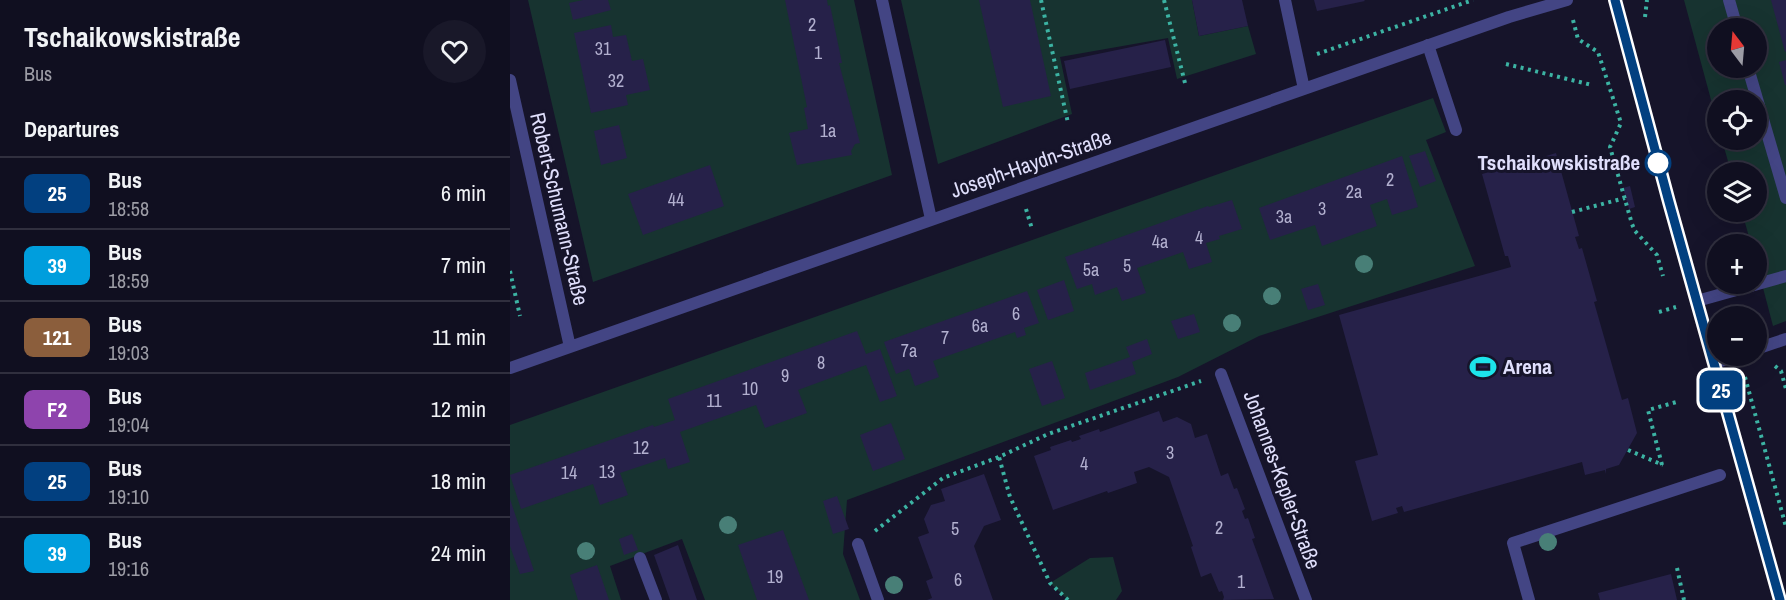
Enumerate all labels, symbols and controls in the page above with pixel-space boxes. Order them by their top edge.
house number: 2 [808,12,816,37]
text: Tschaikowskistraße [24,18,241,56]
north arrow [1707,18,1767,78]
map controls [1707,18,1767,366]
button: heart [423,20,486,83]
house number: 31 [595,36,612,61]
house number: 1 [814,40,823,65]
text: Bus [24,60,52,87]
house number: 32 [608,68,624,93]
button: locate [1707,90,1767,150]
street label: Robert-Schumann-Straße [523,110,596,308]
text: Departures [24,114,119,144]
house number: 1a [820,118,836,143]
street label: Joseph-Haydn-Straße [946,122,1115,205]
place label: Tschaikowskistraße [1478,148,1640,177]
marker: Tschaikowskistraße [1645,150,1671,176]
button: layers [1707,162,1767,222]
text: Bus [108,165,142,195]
house number: 2 [1386,167,1394,192]
text: 6 min [441,178,486,208]
text: 25 [47,179,67,208]
house number: 2a [1346,179,1362,204]
house number: 44 [668,187,684,212]
text: 18:58 [108,195,149,222]
house number: 3 [1318,196,1326,221]
house number: 3a [1276,204,1292,229]
house number: 4 [1195,225,1203,250]
house number: 4a [1152,229,1168,254]
button: + [1707,234,1767,294]
text: Bus [108,237,142,267]
text: 7 min [441,250,486,280]
text: 39 [47,251,67,280]
house number: 5 [1123,253,1131,278]
house number: 5a [1083,257,1099,282]
text: 18:59 [108,267,149,294]
house number: 6 [1012,301,1020,326]
button: − [1707,306,1767,366]
text: Bus [108,309,142,339]
house number: 6a [972,313,988,338]
text: 11 min [432,322,486,352]
text: 121 [43,323,71,352]
house number: 7 [941,325,949,350]
house number: 7a [901,338,917,363]
text: 19:03 [108,339,149,366]
house number: 8 [817,350,825,375]
sports icon: Arena [1468,352,1498,382]
place label: Arena [1503,352,1552,381]
house number: 9 [781,363,789,388]
line badge: 25 [1694,370,1748,410]
house number: 10 [742,376,758,401]
text: 25 [1711,376,1731,405]
text: Bus [108,381,142,411]
street label: Johannes-Kepler-Straße [1237,387,1328,573]
house number: 11 [706,388,722,413]
text: 12 min [431,394,486,424]
text: F2 [47,395,67,424]
text: 19:04 [108,411,149,438]
house number: 12 [633,435,649,460]
house number: 3 [1166,440,1174,465]
house number: 4 [1080,451,1088,476]
text: Bus [108,453,142,483]
house number: 13 [599,459,615,484]
house number: 14 [561,460,577,485]
text: 18 min [431,466,486,496]
text: 25 [47,467,67,496]
text: 19:10 [108,483,149,510]
house number: 2 [1215,515,1223,540]
house number: 5 [951,516,959,541]
text: Bus [108,525,142,555]
text: 24 min [431,538,486,568]
text: 39 [47,539,67,568]
text: 19:16 [108,555,149,582]
house number: 19 [767,564,783,589]
house number: 6 [954,567,962,592]
house number: 1 [1237,569,1246,594]

